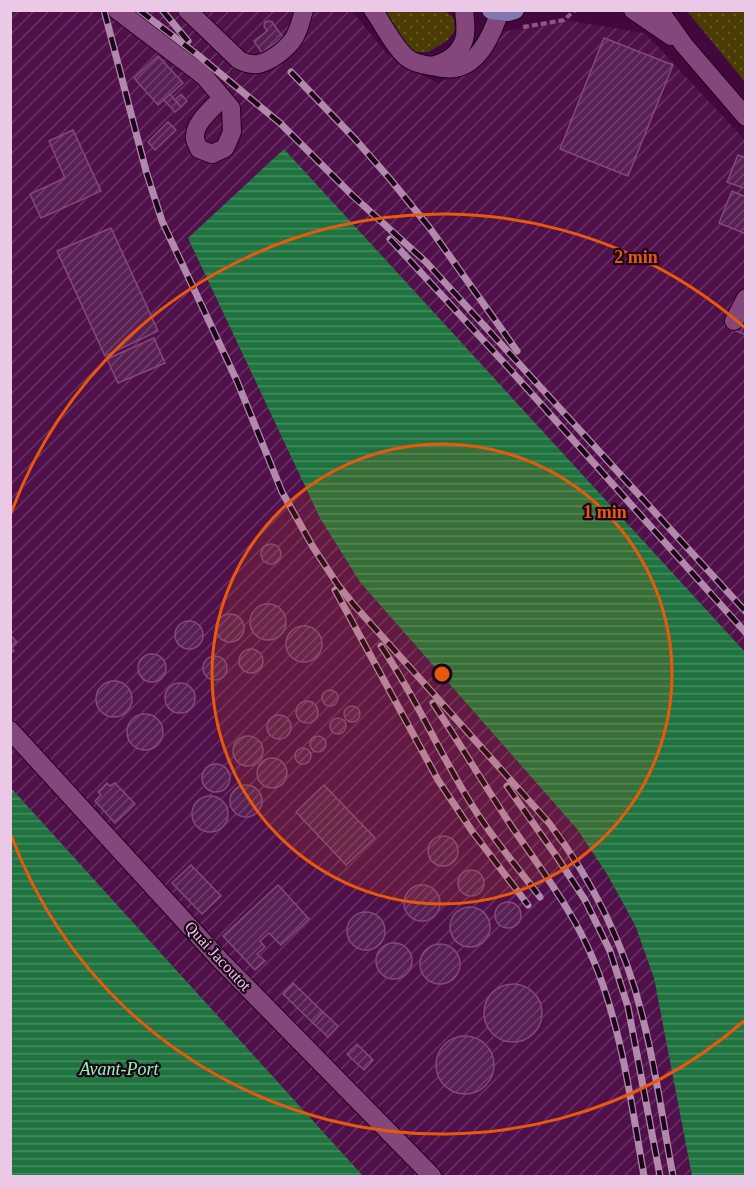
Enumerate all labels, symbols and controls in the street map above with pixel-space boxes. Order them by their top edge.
text: 2 min [614,247,658,267]
text: 1 min [583,502,627,522]
centre of rings [432,664,452,684]
street label: Quai Jacoutot [182,918,255,995]
water label: Avant-Port [79,1059,159,1079]

